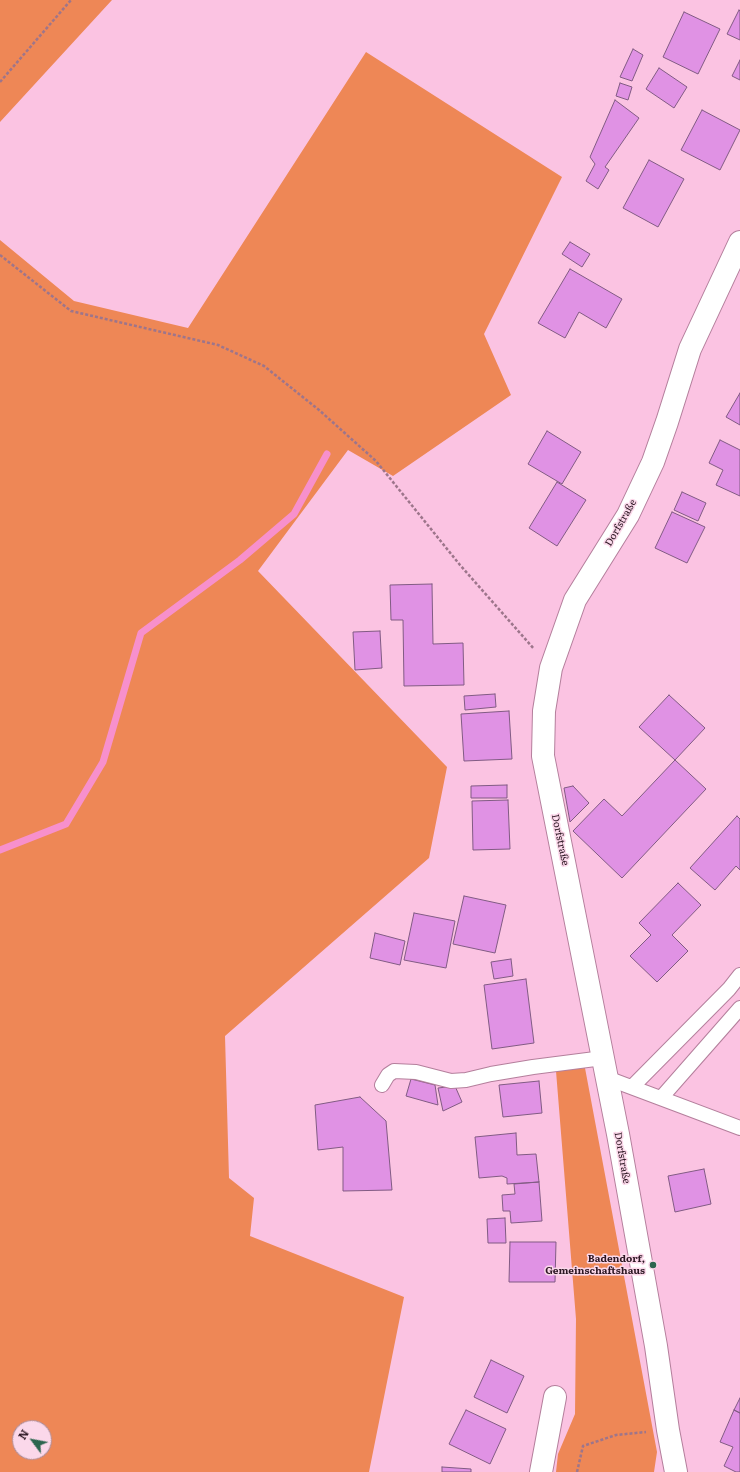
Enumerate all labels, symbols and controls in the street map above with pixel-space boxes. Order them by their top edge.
street label: Dorfstraße [603,497,639,549]
street label: Dorfstraße [549,813,571,867]
street label: Dorfstraße [612,1131,632,1185]
place label: Badendorf, Gemeinschaftshaus [545,1253,645,1276]
marker: Badendorf, Gemeinschaftshaus [648,1260,658,1270]
north arrow [12,1420,52,1460]
text: N [13,1426,32,1442]

